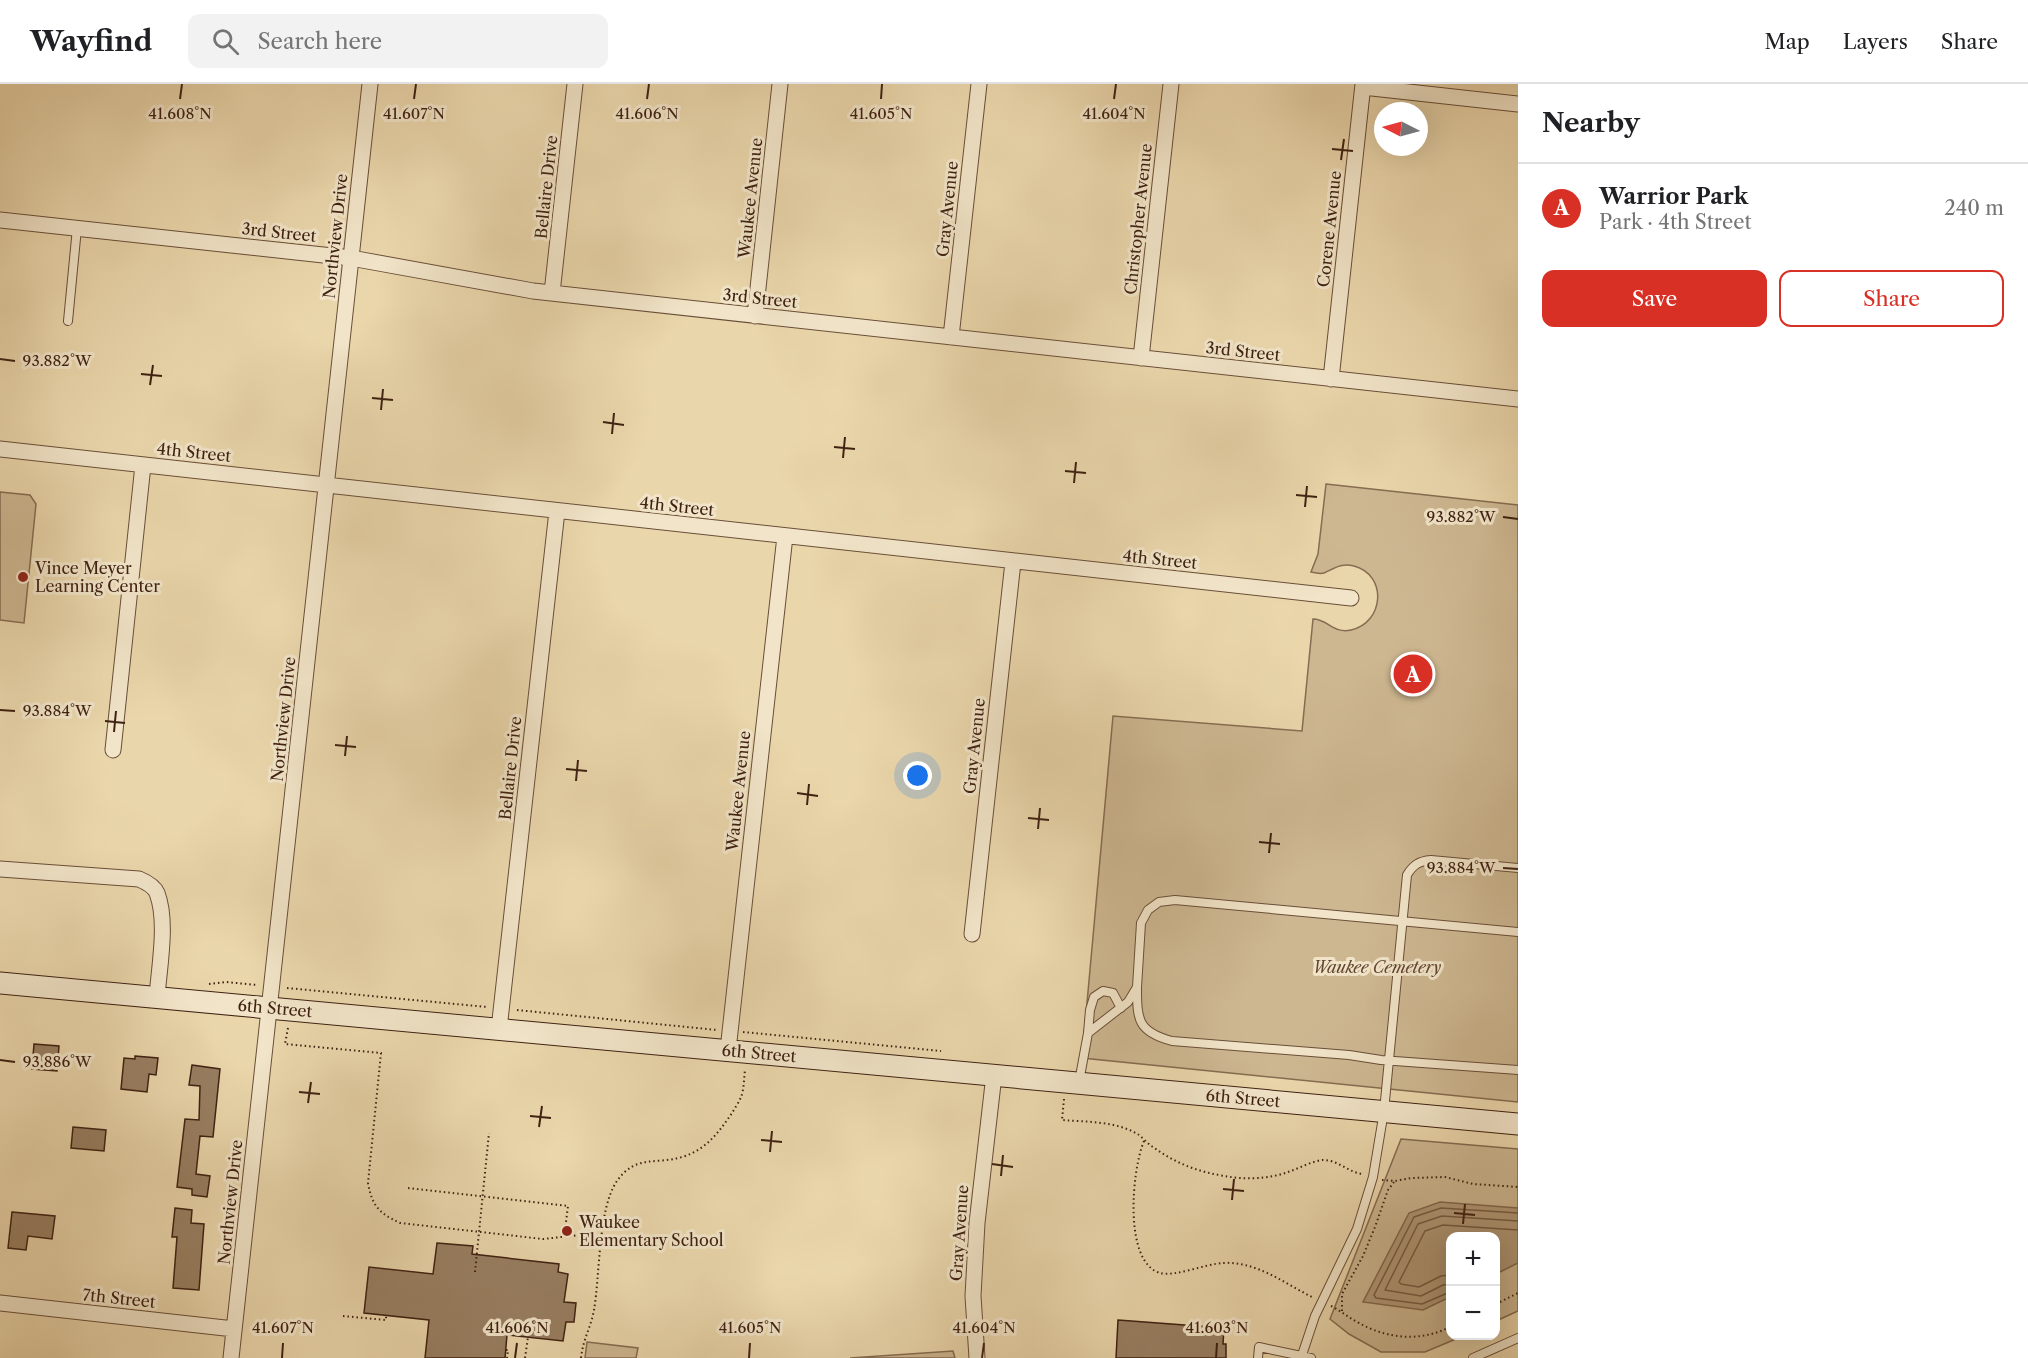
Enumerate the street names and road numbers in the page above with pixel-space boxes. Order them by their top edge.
street label: Bellaire Drive [531,134,561,240]
street label: Waukee Avenue [734,137,766,260]
street label: Christopher Avenue [1120,142,1156,296]
street label: Gray Avenue [932,160,962,258]
street label: Corene Avenue [1313,170,1345,288]
street label: Northview Drive [318,173,352,299]
street label: 3rd Street [241,218,318,246]
street label: 3rd Street [722,284,799,312]
street label: 3rd Street [1205,337,1282,365]
street label: 4th Street [156,438,232,466]
street label: 4th Street [639,492,715,520]
street label: 4th Street [1122,545,1198,573]
street label: Northview Drive [266,656,300,782]
street label: Gray Avenue [959,697,989,795]
street label: Bellaire Drive [495,715,525,821]
street label: Waukee Avenue [722,730,754,853]
street label: 6th Street [237,995,313,1021]
street label: 6th Street [721,1040,797,1066]
street label: 6th Street [1205,1085,1281,1111]
street label: Northview Drive [213,1139,247,1265]
street label: Gray Avenue [946,1184,972,1282]
street label: 7th Street [82,1284,157,1312]

